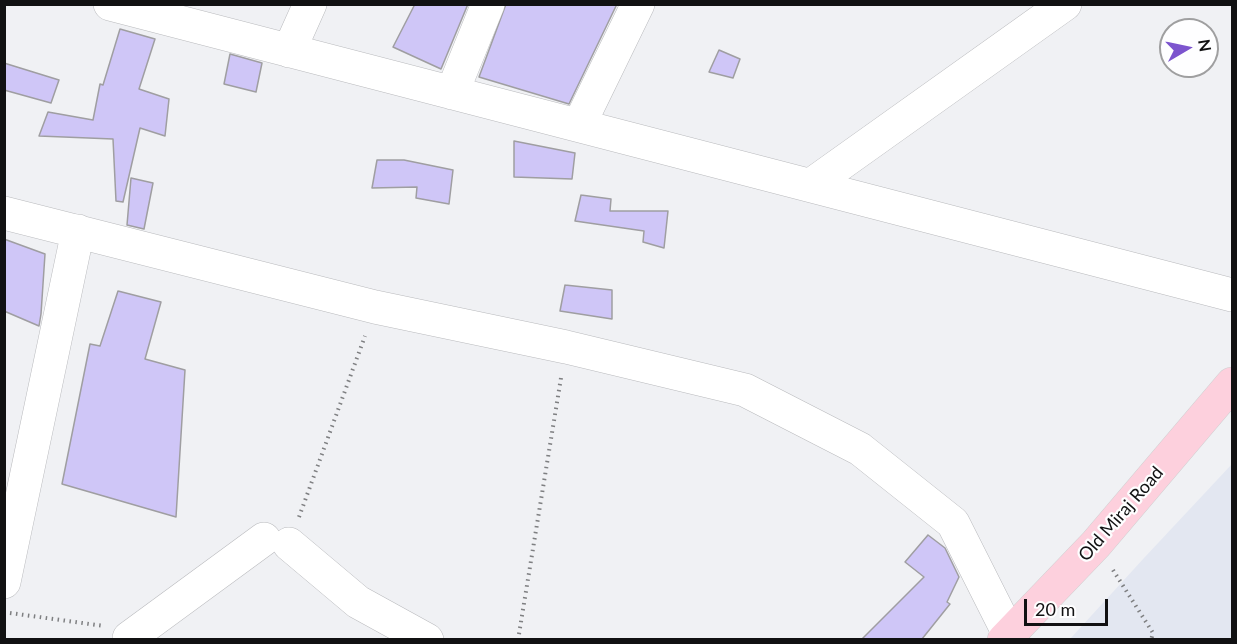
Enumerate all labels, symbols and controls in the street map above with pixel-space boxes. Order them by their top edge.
north arrow [1159,18,1219,78]
text: N [1195,38,1216,53]
street label: Old Miraj Road [1074,462,1168,566]
scale bar [1027,587,1111,625]
text: 20 m [1035,598,1075,620]

